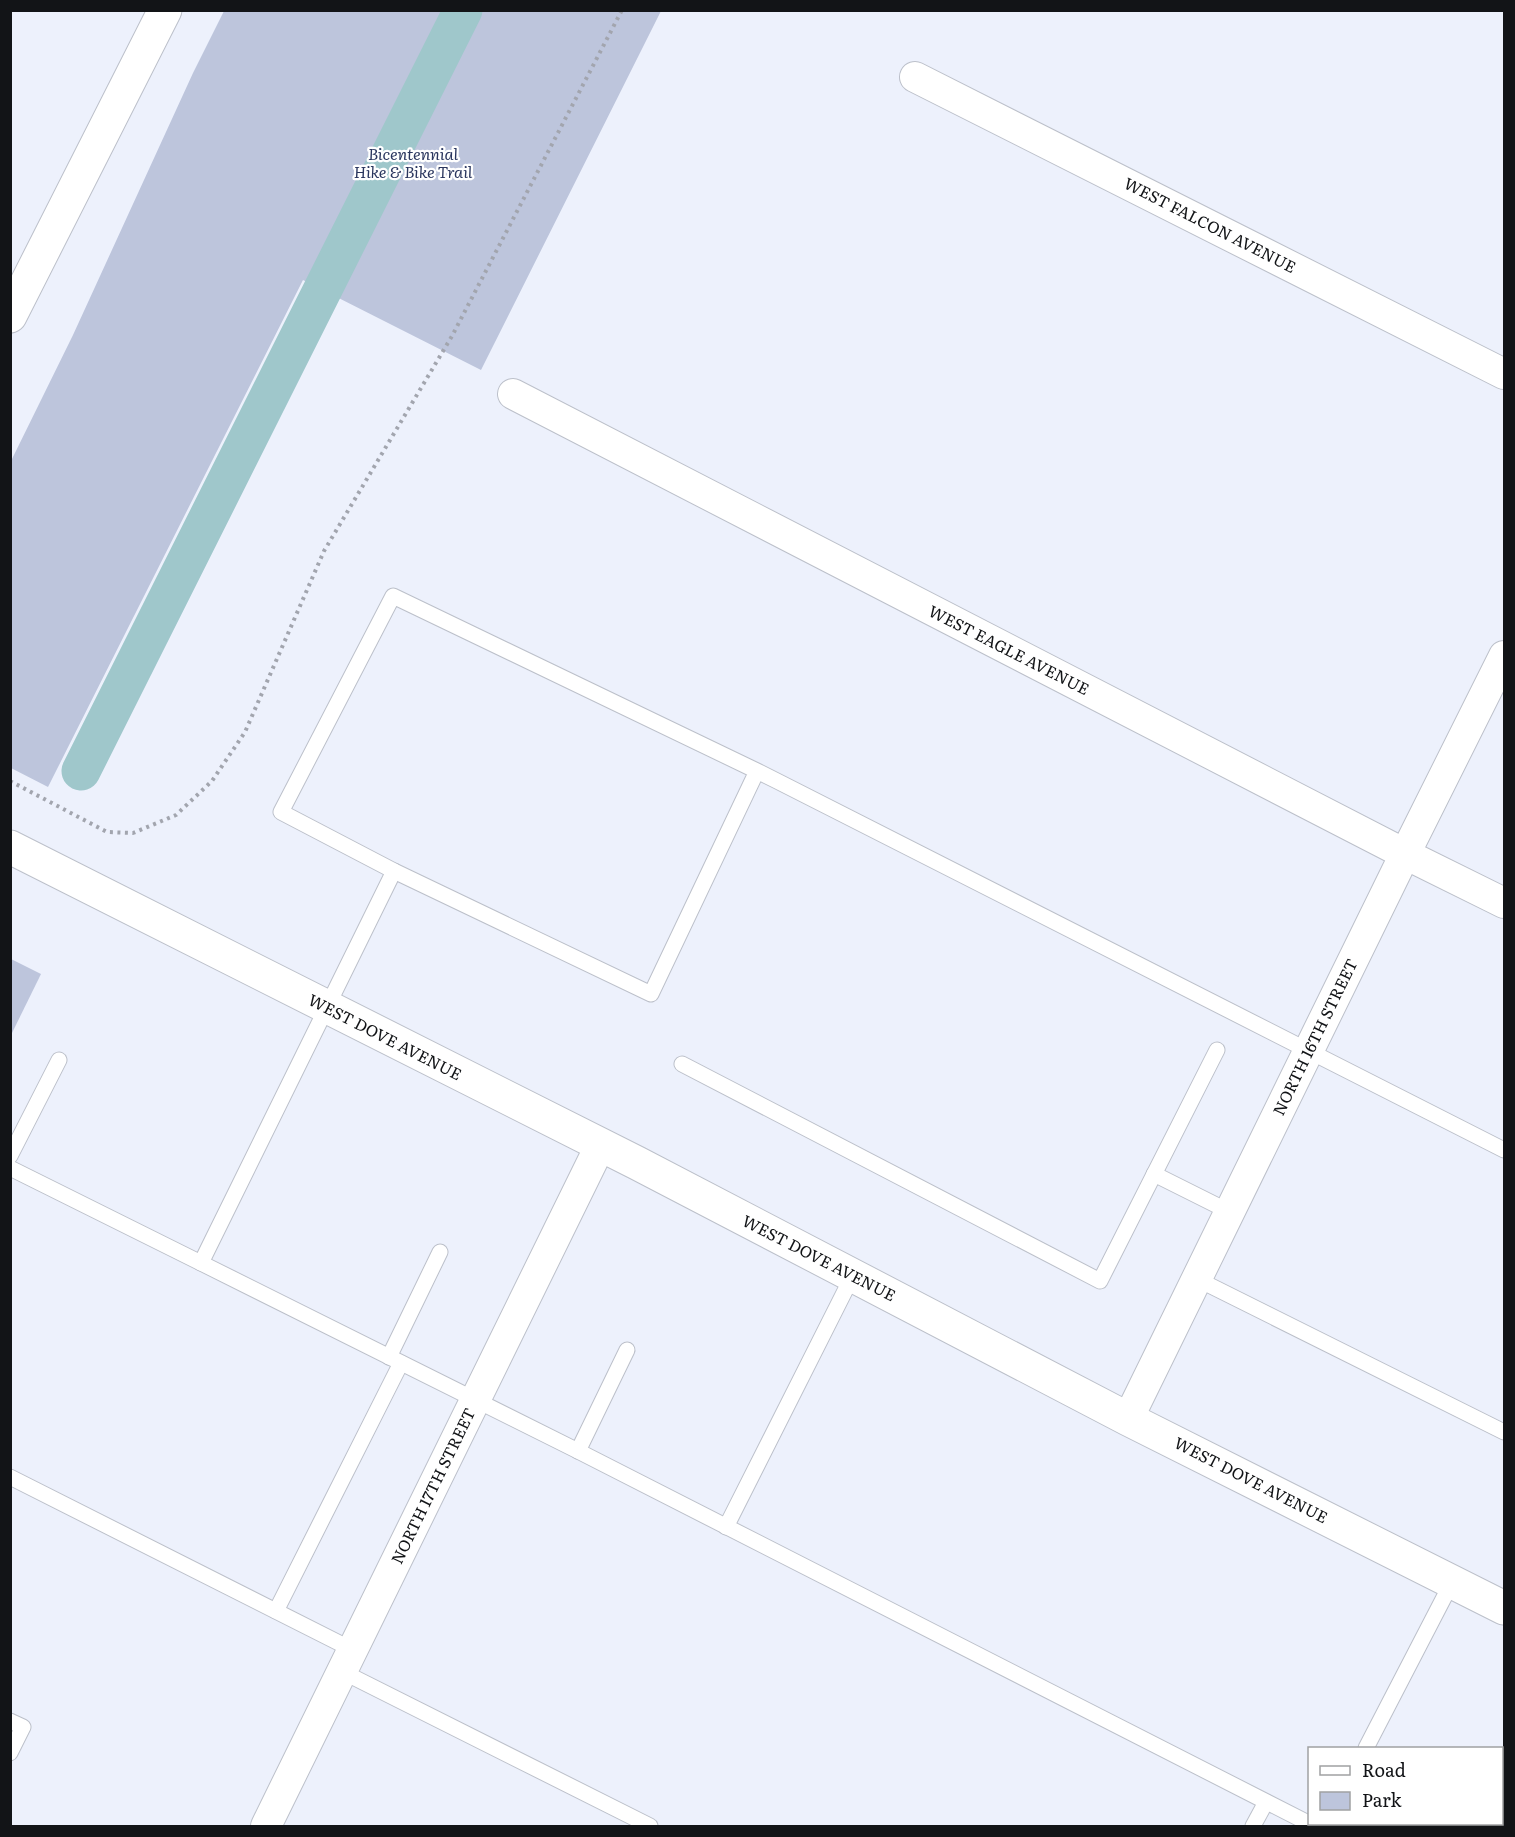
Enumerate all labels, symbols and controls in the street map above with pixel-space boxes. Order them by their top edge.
park label: Bicentennial Hike & Bike Trail [354,141,473,183]
street label: WEST FALCON AVENUE [1120,170,1301,278]
street label: WEST EAGLE AVENUE [925,598,1094,700]
street label: NORTH 16TH STREET [1266,954,1363,1119]
street label: WEST DOVE AVENUE [304,987,466,1085]
street label: WEST DOVE AVENUE [738,1208,900,1306]
street label: NORTH 17TH STREET [384,1403,480,1568]
street label: WEST DOVE AVENUE [1170,1430,1332,1528]
legend [1308,1747,1503,1825]
text: Road [1362,1756,1406,1783]
text: Park [1362,1786,1403,1813]

